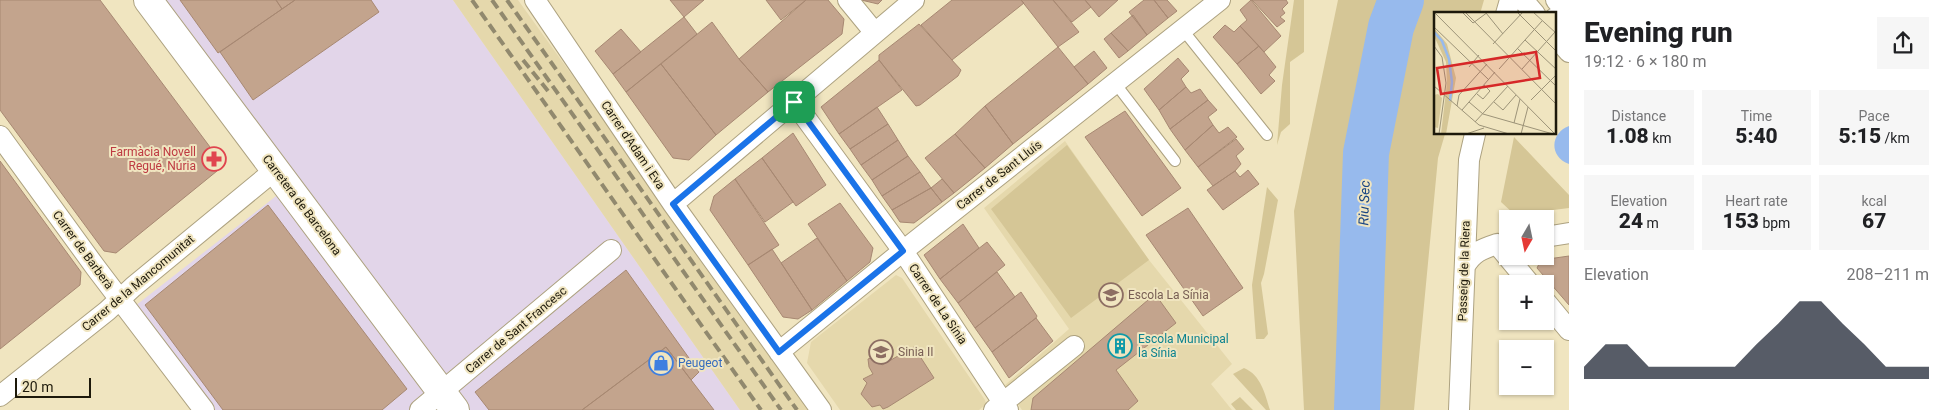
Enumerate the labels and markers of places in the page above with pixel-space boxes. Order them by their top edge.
pin [773,81,815,123]
place label: Farmàcia Novell Regué, Núria [110,145,196,173]
pharmacy icon: Farmàcia Novell Regué, Núria [201,146,227,172]
school or university icon: Escola La Sínia [1098,282,1124,308]
place label: Escola La Sínia [1128,288,1209,302]
place label: Escola Municipal la Sínia [1138,332,1229,360]
building icon: Escola Municipal la Sínia [1107,333,1133,359]
school or university icon: Sinia II [868,339,894,365]
place label: Sinia II [898,345,934,359]
shop icon: Peugeot [648,350,674,376]
place label: Peugeot [678,356,722,370]

